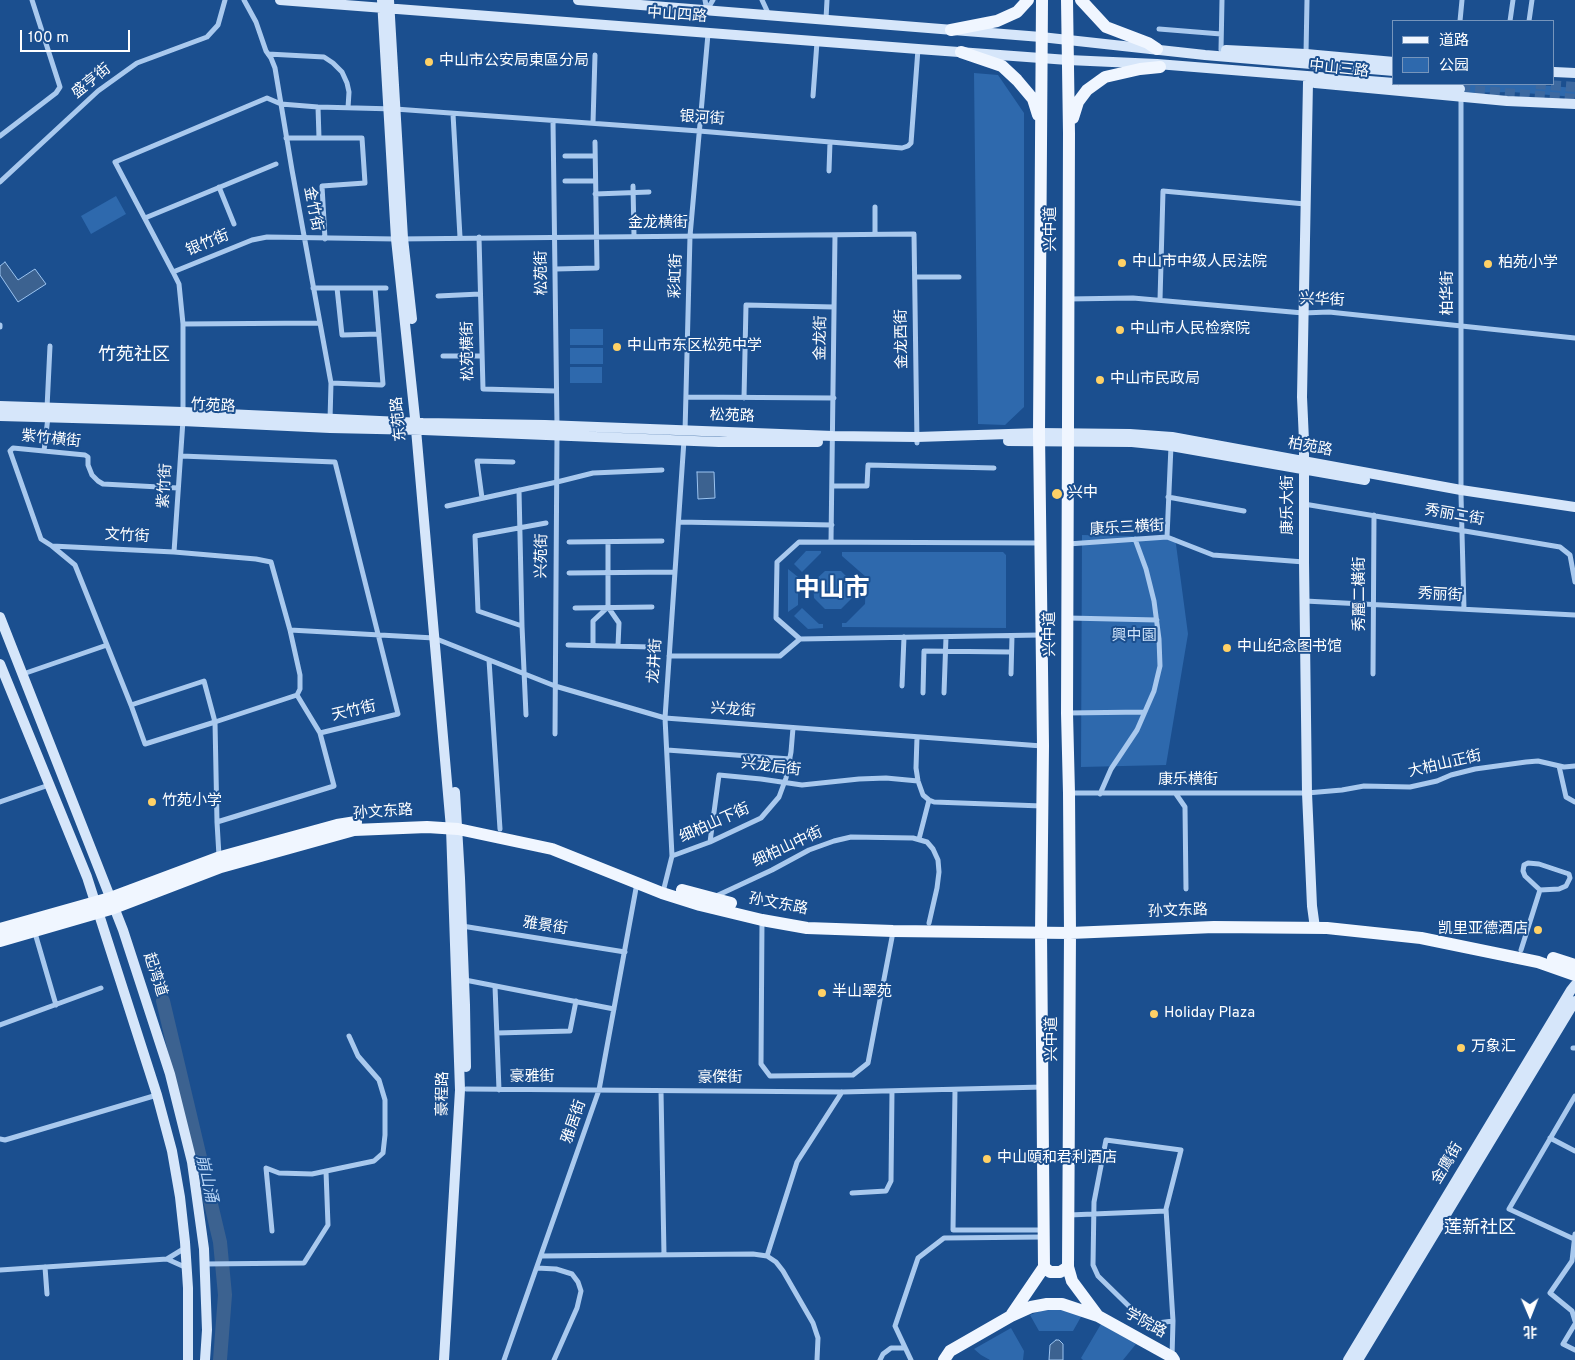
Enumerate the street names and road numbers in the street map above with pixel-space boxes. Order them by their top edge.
street label: 中山四路 [646,5,708,27]
street label: 中山三路 [1308,58,1370,82]
street label: 盛亨街 [69,61,115,103]
street label: 银河街 [679,108,725,130]
street label: 金竹街 [299,185,325,233]
street label: 兴中道 [1043,207,1061,251]
street label: 金龙横街 [628,215,688,233]
street label: 银竹街 [184,227,232,261]
street label: 松苑街 [534,250,552,296]
street label: 彩虹街 [667,253,687,299]
street label: 柏华街 [1440,271,1458,315]
street label: 兴华街 [1299,291,1345,311]
street label: 金龙西街 [893,309,913,369]
street label: 金龙街 [813,315,831,361]
street label: 松苑横街 [459,321,479,381]
street label: 东苑路 [389,396,411,442]
street label: 竹苑路 [190,397,236,417]
street label: 松苑路 [709,407,755,427]
street label: 紫竹横街 [20,428,82,452]
street label: 柏苑路 [1286,435,1334,461]
street label: 紫竹街 [155,463,177,509]
street label: 康乐大街 [1280,475,1298,535]
street label: 秀丽二街 [1423,502,1485,530]
street label: 康乐三横街 [1089,518,1165,540]
street label: 文竹街 [104,527,150,547]
street label: 兴苑街 [534,533,552,579]
street label: 秀麗二橫街 [1352,557,1370,631]
street label: 秀丽街 [1417,586,1463,606]
street label: 兴中道 [1042,612,1060,656]
street label: 龙井街 [645,638,667,684]
street label: 天竹街 [330,698,378,726]
street label: 兴龙街 [710,700,756,722]
street label: 大柏山正街 [1406,748,1484,782]
street label: 兴龙后街 [740,755,802,781]
street label: 康乐横街 [1158,772,1218,790]
street label: 细柏山下街 [677,801,753,847]
street label: 孙文东路 [352,802,414,824]
street label: 细柏山中街 [750,824,826,872]
street label: 孙文东路 [747,890,809,920]
street label: 孙文东路 [1148,902,1208,922]
street label: 雅景街 [521,915,569,939]
street label: 起湾道 [138,951,170,999]
street label: 兴中道 [1044,1017,1062,1061]
street label: 豪雅街 [510,1069,554,1087]
street label: 豪傑街 [698,1070,742,1088]
street label: 豪程路 [435,1071,453,1117]
street label: 雅居街 [559,1098,591,1146]
street label: 金鹰街 [1429,1140,1467,1188]
street label: 学院路 [1121,1305,1169,1343]

